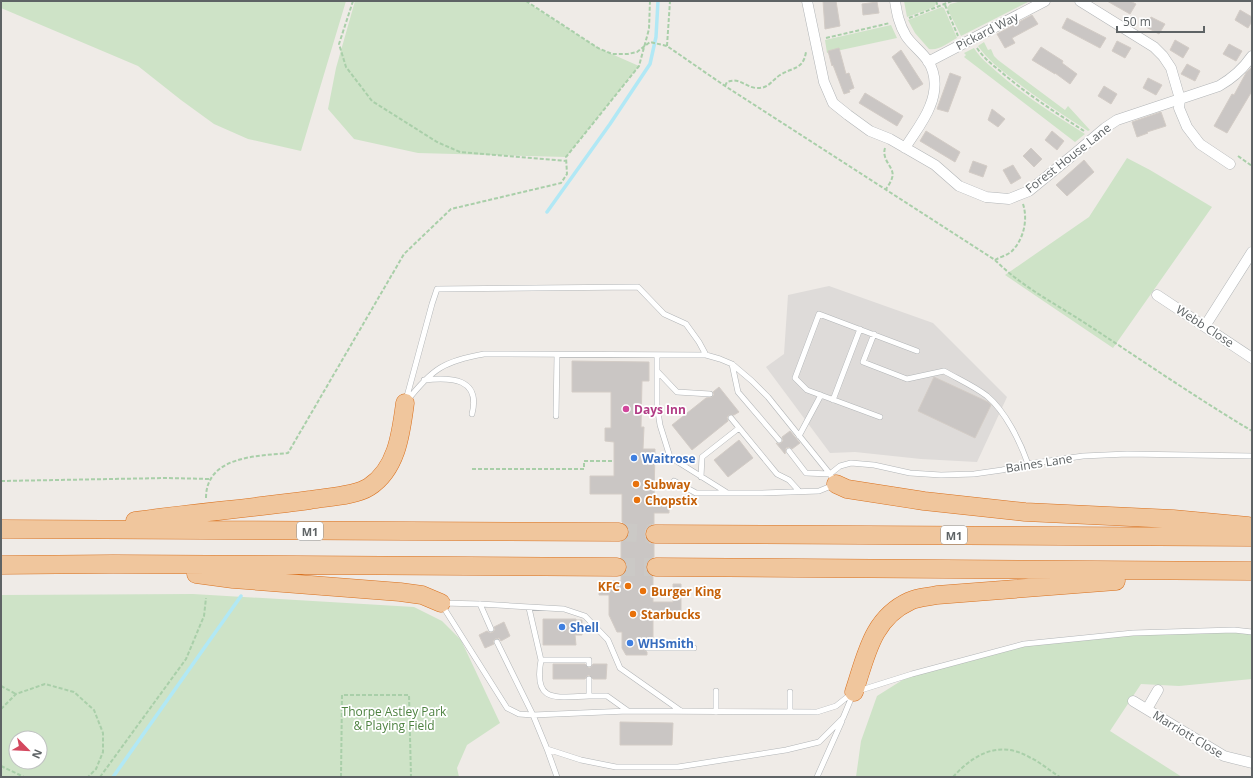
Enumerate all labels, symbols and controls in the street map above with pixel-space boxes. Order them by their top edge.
street label: Pickard Way [953,8,1022,54]
scale bar [1117,8,1204,34]
text: 50 m [1123,13,1151,30]
street label: Forest House Lane [1022,119,1114,197]
street label: Webb Close [1173,301,1237,351]
place label: Days Inn [634,401,686,418]
marker: Days Inn [621,404,631,414]
street label: Baines Lane [1004,449,1074,477]
place label: Waitrose [642,450,696,467]
marker: Waitrose [629,453,639,463]
place label: Subway [644,476,691,493]
marker: Subway [631,479,641,489]
place label: Chopstix [645,492,697,509]
marker: Chopstix [632,495,642,505]
road number: M1 [297,522,323,540]
road number: M1 [941,526,967,544]
place label: KFC [598,578,620,595]
marker: KFC [623,581,633,591]
place label: Burger King [651,583,721,600]
marker: Burger King [638,586,648,596]
place label: Starbucks [641,606,701,623]
marker: Starbucks [628,609,638,619]
place label: Shell [570,619,599,636]
marker: Shell [557,622,567,632]
place label: WHSmith [638,635,694,652]
marker: WHSmith [625,638,635,648]
park label: Thorpe Astley Park & Playing Field [342,703,447,734]
street label: Marriott Close [1150,706,1227,762]
north arrow [8,730,48,770]
text: N [29,747,46,761]

